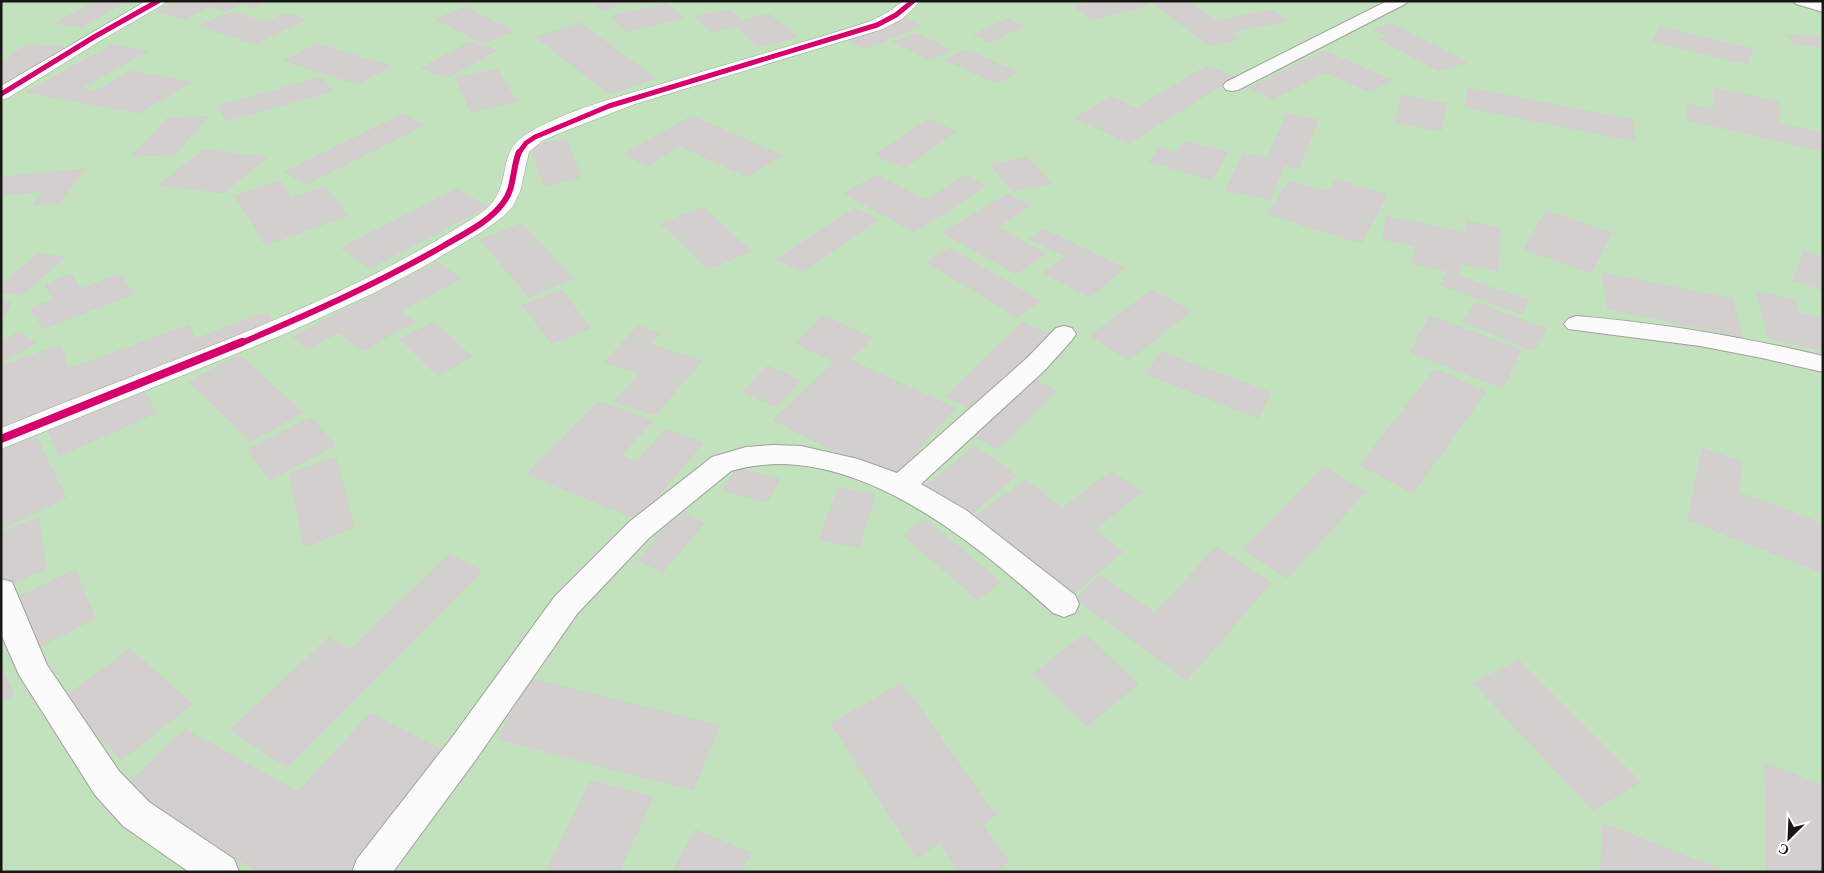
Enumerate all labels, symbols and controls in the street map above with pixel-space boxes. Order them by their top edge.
north arrow [1764,813,1814,863]
text: С [1776,841,1792,858]

